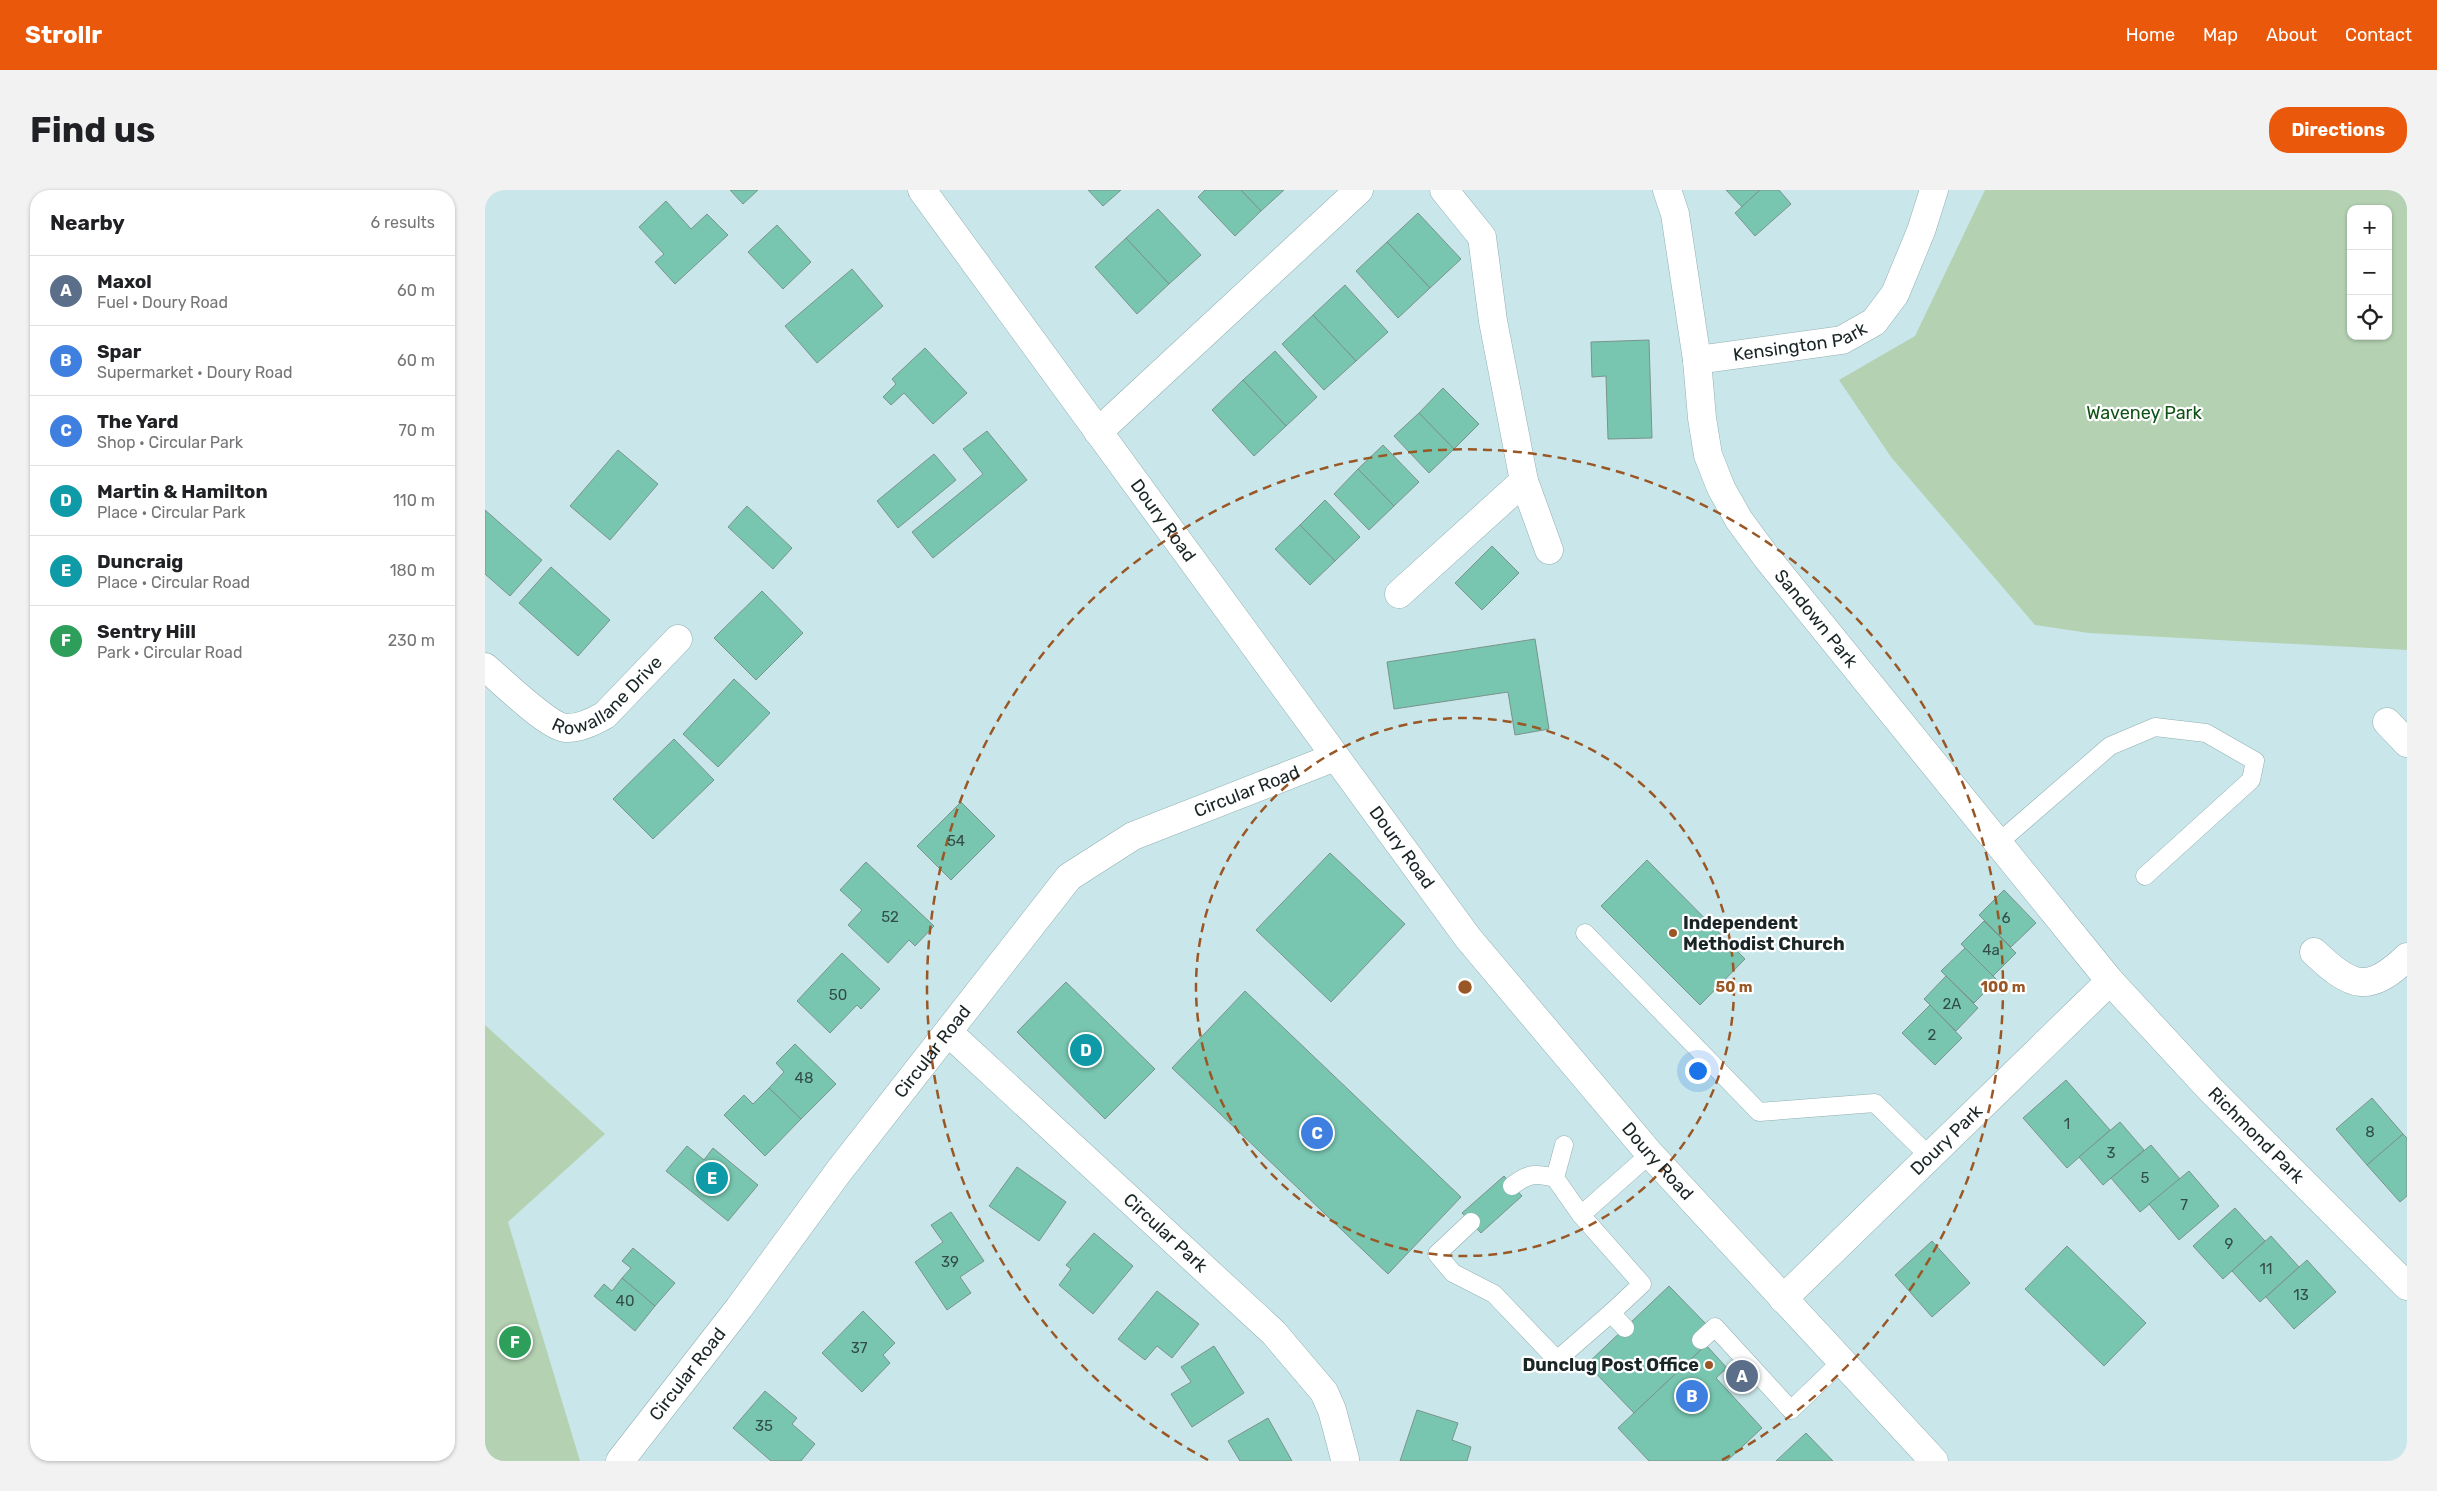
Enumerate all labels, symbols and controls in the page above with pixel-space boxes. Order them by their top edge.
text: Strollr [25,21,102,49]
text: Home [2126,24,2175,46]
text: Map [2203,24,2238,46]
text: About [2266,24,2317,46]
text: Contact [2345,24,2412,46]
button: Directions [2269,107,2407,153]
text: Find us [30,109,155,151]
map controls [2347,205,2392,340]
button: + [2347,205,2392,250]
text: Nearby [50,210,125,235]
text: 6 results [370,213,435,232]
button: − [2347,250,2392,295]
text: Maxol [97,270,152,293]
text: A [60,281,72,300]
text: 60 m [397,281,435,300]
text: Fuel · Doury Road [97,293,228,312]
button: locate [2347,295,2392,340]
street label: Kensington Park [1732,317,1872,366]
text: Spar [97,340,141,363]
text: B [60,351,72,370]
text: 60 m [397,351,435,370]
text: Supermarket · Doury Road [97,363,293,382]
park label: Waveney Park [2086,402,2202,424]
text: The Yard [97,410,179,433]
text: C [60,421,72,440]
text: 70 m [398,421,435,440]
text: Shop · Circular Park [97,433,243,452]
street label: Doury Road [1126,475,1201,566]
text: Martin & Hamilton [97,480,268,503]
text: D [60,491,72,510]
text: 110 m [393,491,435,510]
text: Place · Circular Park [97,503,245,522]
text: Duncraig [97,550,183,573]
text: E [61,561,71,580]
text: 180 m [390,561,435,580]
street label: Sandown Park [1770,565,1863,673]
text: Place · Circular Road [97,573,250,592]
text: Sentry Hill [97,620,196,643]
text: F [61,631,71,650]
text: 230 m [388,631,435,650]
text: Park · Circular Road [97,643,242,662]
street label: Rowallane Drive [548,651,667,739]
street label: Circular Road [1191,761,1303,822]
street label: Doury Road [1364,802,1439,893]
house number: 54 [947,832,965,850]
house number: 52 [881,908,899,926]
house number: 6 [2001,909,2011,927]
place label: Independent Methodist Church [1683,912,1845,955]
marker: Independent Methodist Church [1667,927,1679,939]
house number: 4a [1982,941,2000,959]
centre of rings [1456,978,1474,996]
text: 50 m [1716,978,1752,996]
text: 100 m [1981,978,2025,996]
house number: 50 [829,986,847,1004]
house number: 2A [1943,995,1961,1013]
street label: Circular Road [889,1001,975,1102]
house number: 2 [1928,1026,1937,1044]
pin: D [1070,1031,1102,1069]
your location [1685,1058,1711,1084]
house number: 48 [795,1069,813,1087]
street label: Richmond Park [2203,1082,2309,1188]
street label: Doury Park [1906,1100,1988,1180]
pin: C [1301,1114,1333,1152]
house number: 1 [2064,1115,2070,1133]
street label: Doury Road [1617,1118,1698,1205]
house number: 8 [2365,1123,2375,1141]
house number: 3 [2106,1144,2116,1162]
pin: E [696,1159,728,1197]
house number: 5 [2141,1169,2150,1187]
street label: Circular Park [1119,1189,1213,1277]
house number: 7 [2180,1196,2188,1214]
house number: 9 [2225,1235,2234,1253]
house number: 39 [941,1253,959,1271]
house number: 11 [2260,1260,2272,1278]
house number: 13 [2293,1286,2309,1304]
house number: 40 [616,1292,634,1310]
pin: F [499,1323,531,1361]
street label: Circular Road [645,1323,730,1425]
house number: 37 [851,1339,868,1357]
place label: Dunclug Post Office [1522,1354,1699,1376]
pin: A [1726,1357,1758,1395]
marker: Dunclug Post Office [1703,1359,1715,1371]
pin: B [1676,1377,1708,1415]
house number: 35 [755,1417,773,1435]

